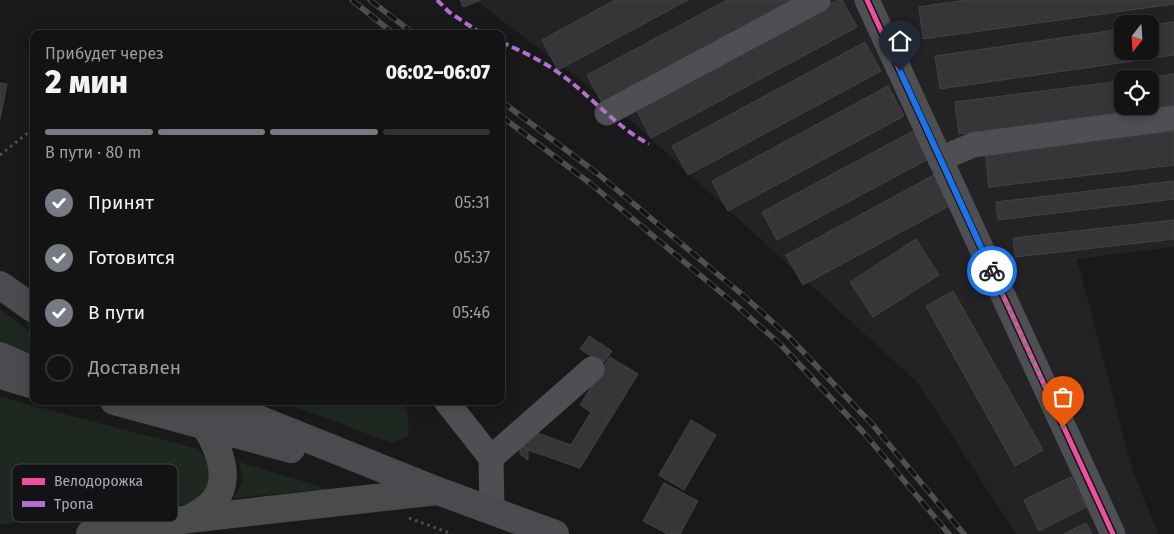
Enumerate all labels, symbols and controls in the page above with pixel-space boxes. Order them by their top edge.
north arrow [1114,15,1159,60]
map controls [1114,15,1159,115]
pin [879,20,921,71]
icon: home [886,27,914,55]
text: Прибудет через [45,44,164,63]
text: 06:02–06:07 [386,61,490,84]
text: 2 мин [45,63,128,101]
button: locate [1114,70,1159,115]
text: В пути · 80 m [45,143,141,162]
icon: check [45,189,73,217]
text: Принят [88,191,154,214]
text: 05:31 [455,193,490,212]
icon: check [45,244,73,272]
text: Готовится [88,246,175,269]
courier [967,246,1017,296]
text: 05:37 [454,248,490,267]
icon: bike [978,257,1006,285]
icon: check [45,299,73,327]
text: В пути [88,301,145,324]
text: 05:46 [452,303,490,322]
text: Доставлен [88,356,181,379]
pin [1042,376,1084,427]
icon: bag [1049,383,1077,411]
legend [12,464,178,522]
text: Велодорожка [54,473,143,490]
text: Тропа [54,496,94,513]

